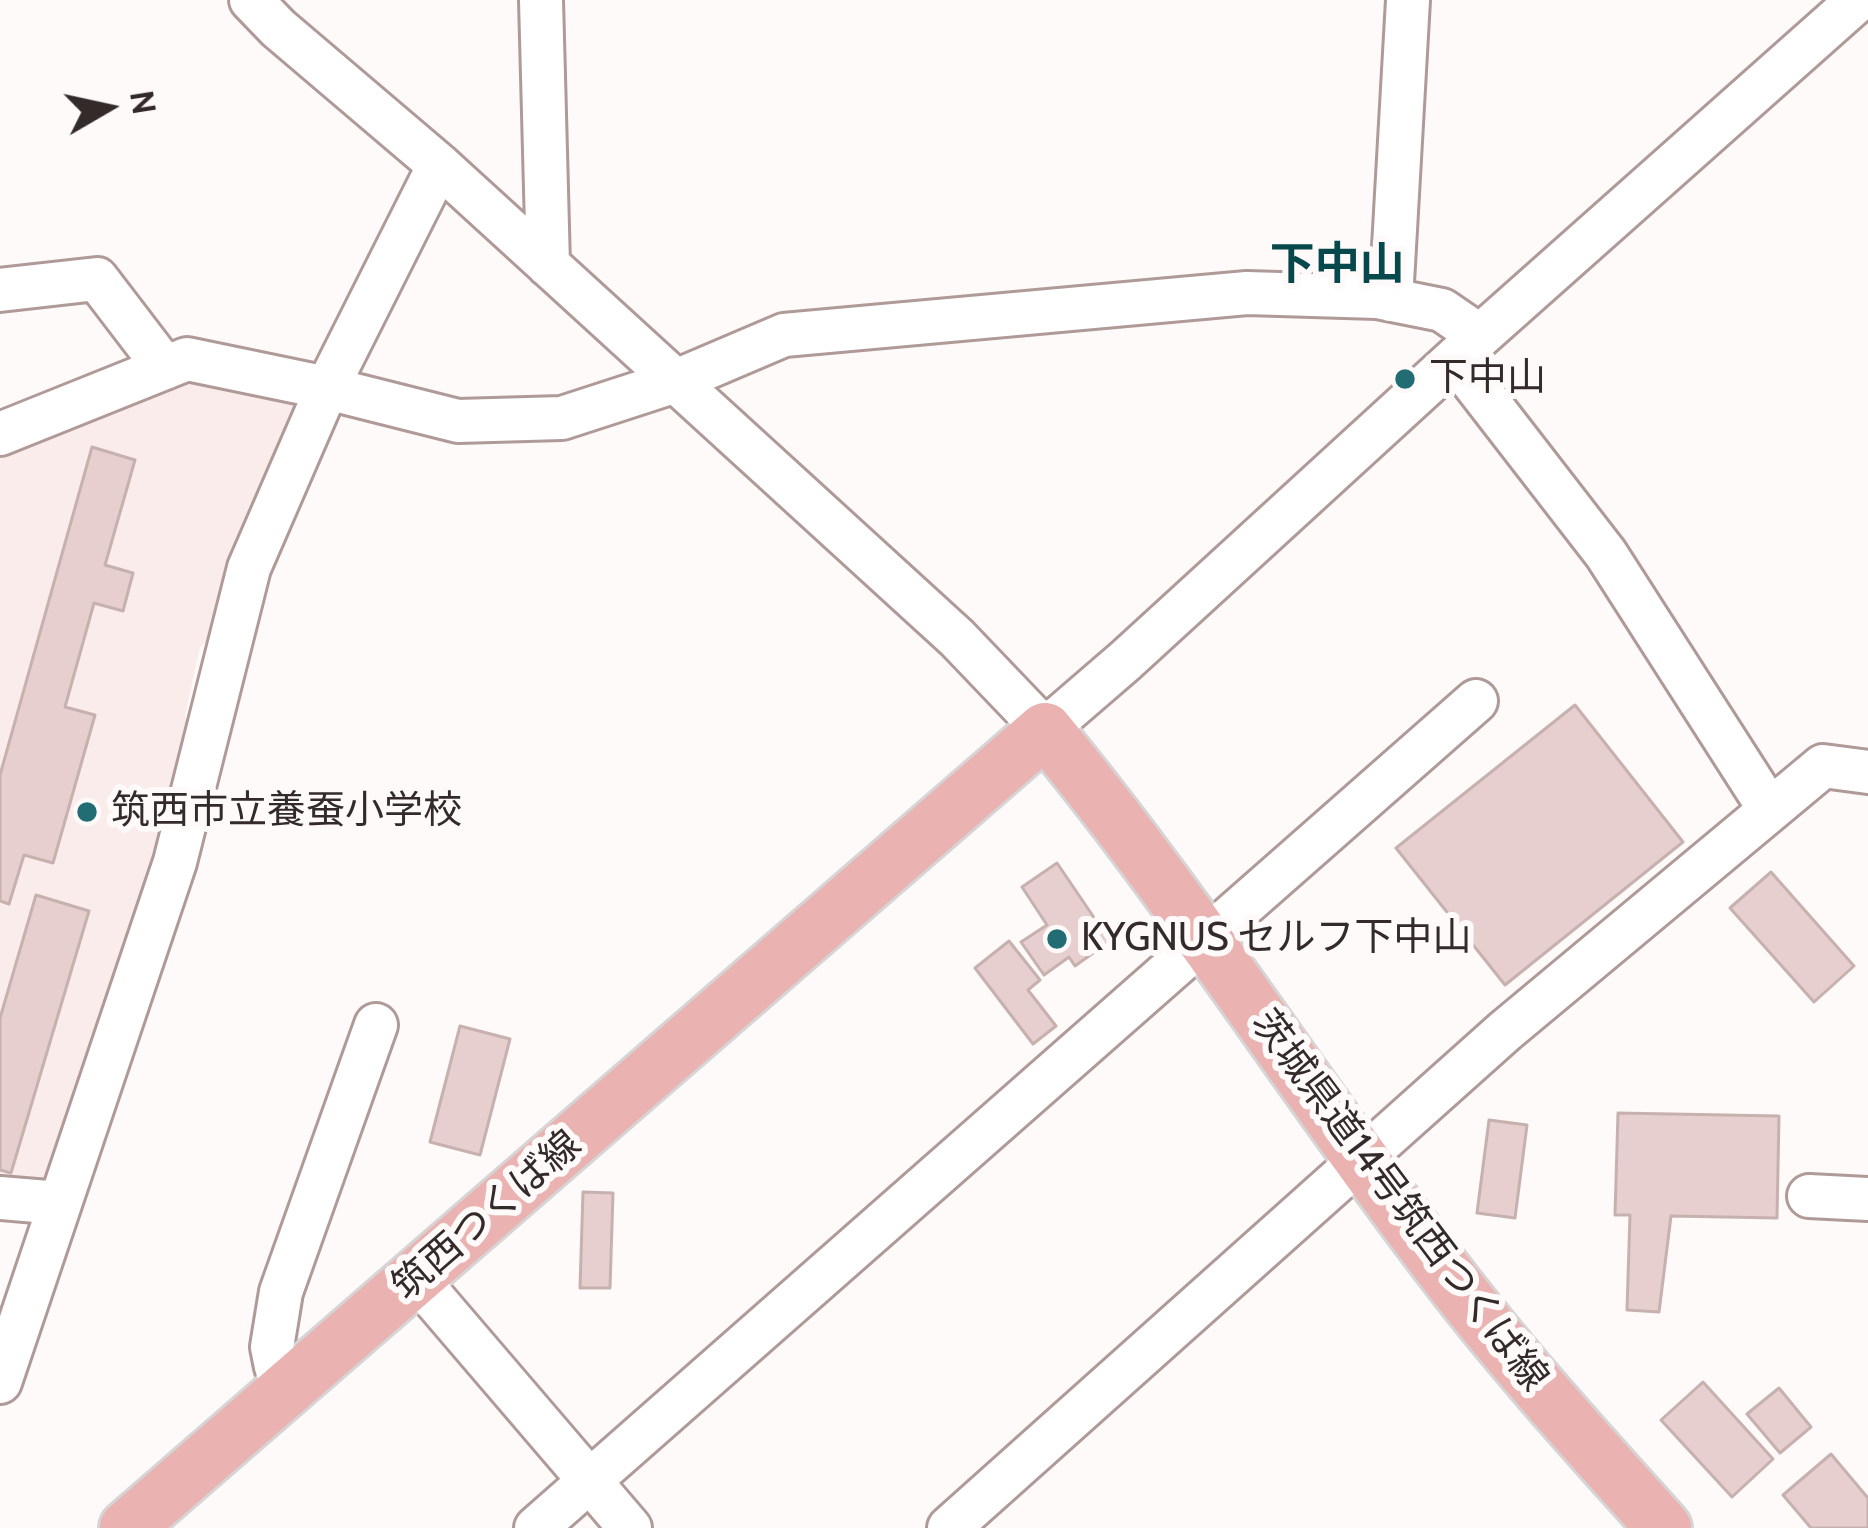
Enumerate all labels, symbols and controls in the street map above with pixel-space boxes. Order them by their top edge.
north arrow [48,48,168,168]
text: N [122,88,165,117]
district label: 下中山 [1270,239,1404,293]
place label: 下中山 [1429,356,1546,402]
marker: 下中山 [1392,366,1418,392]
place label: 筑西市立養蚕小学校 [111,789,462,835]
marker: 筑西市立養蚕小学校 [74,799,100,825]
place label: KYGNUS セルフ下中山 [1081,916,1472,962]
marker: KYGNUS セルフ下中山 [1044,926,1070,952]
street label: 茨城県道14号筑西つくば線 [1241,1002,1557,1400]
street label: 筑西つくば線 [383,1122,591,1310]

